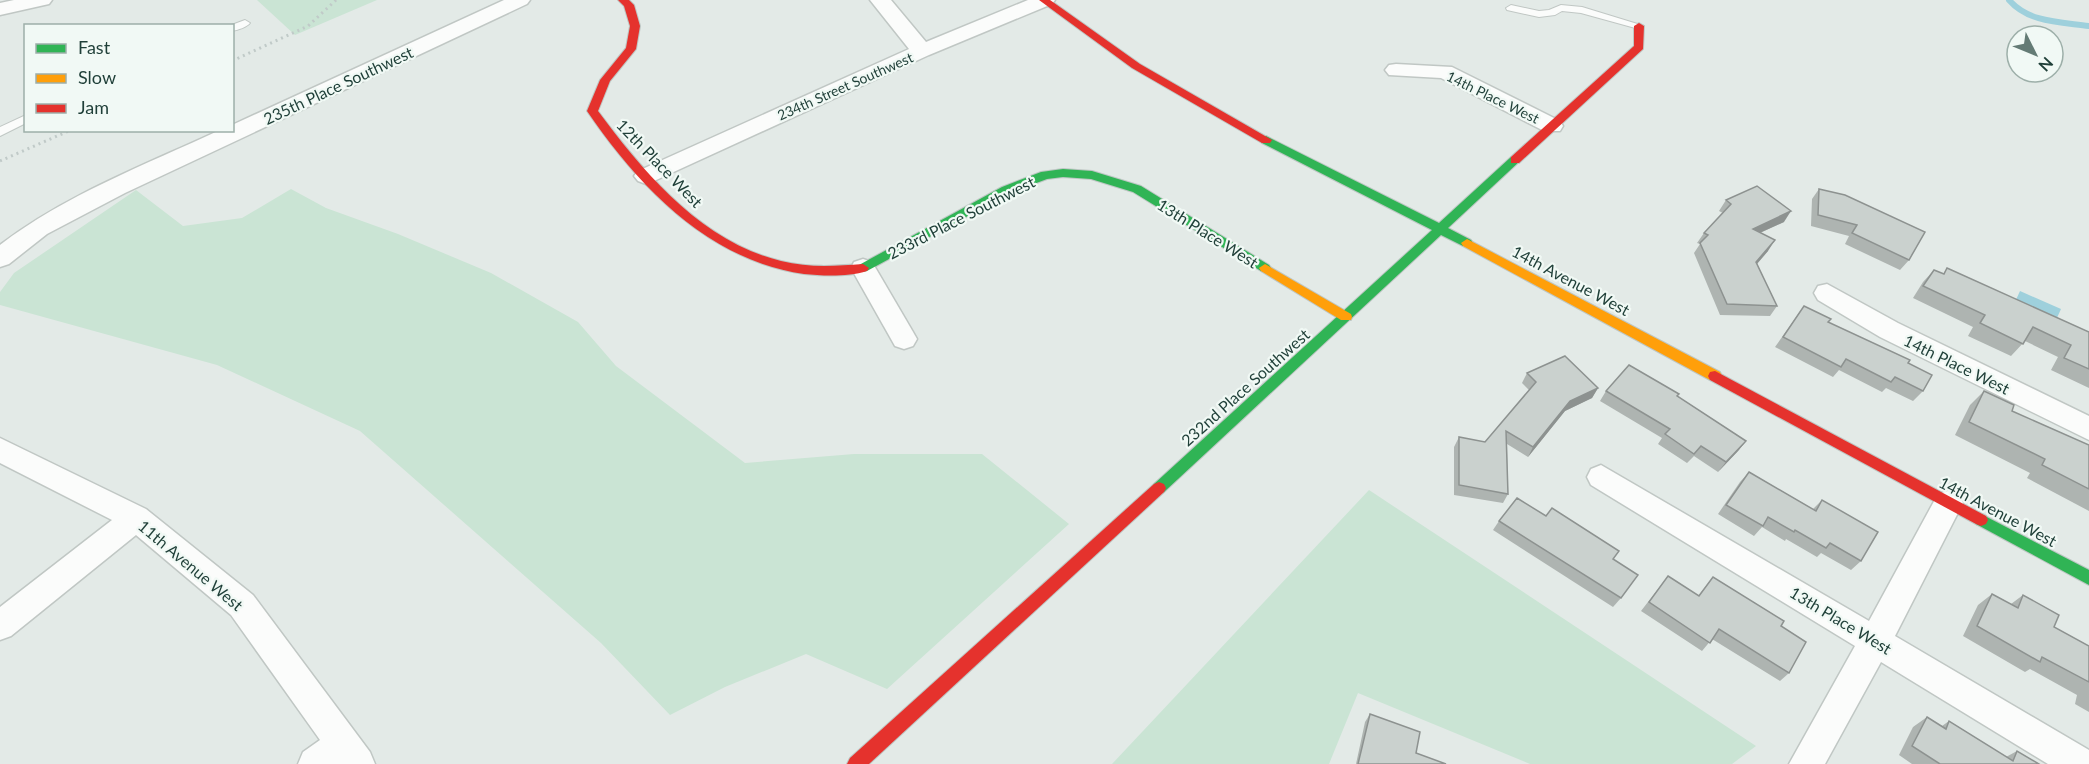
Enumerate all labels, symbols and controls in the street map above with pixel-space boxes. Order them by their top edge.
legend [24,24,234,132]
north arrow [2005,24,2065,84]
text: Fast [78,36,111,58]
street label: 235th Place Southwest [260,42,416,128]
street label: 234th Street Southwest [775,48,915,124]
text: N [2035,54,2057,76]
text: Slow [78,66,116,88]
street label: 14th Place West [1444,67,1542,127]
text: Jam [78,96,109,118]
street label: 12th Place West [613,115,707,211]
street label: 233rd Place Southwest [884,172,1038,262]
street label: 13th Place West [1154,194,1262,272]
street label: 14th Avenue West [1509,241,1633,319]
street label: 232nd Place Southwest [1177,324,1313,450]
street label: 14th Place West [1901,330,2013,398]
street label: 14th Avenue West [1936,472,2060,550]
street label: 11th Avenue West [135,516,247,614]
street label: 13th Place West [1787,582,1895,658]

